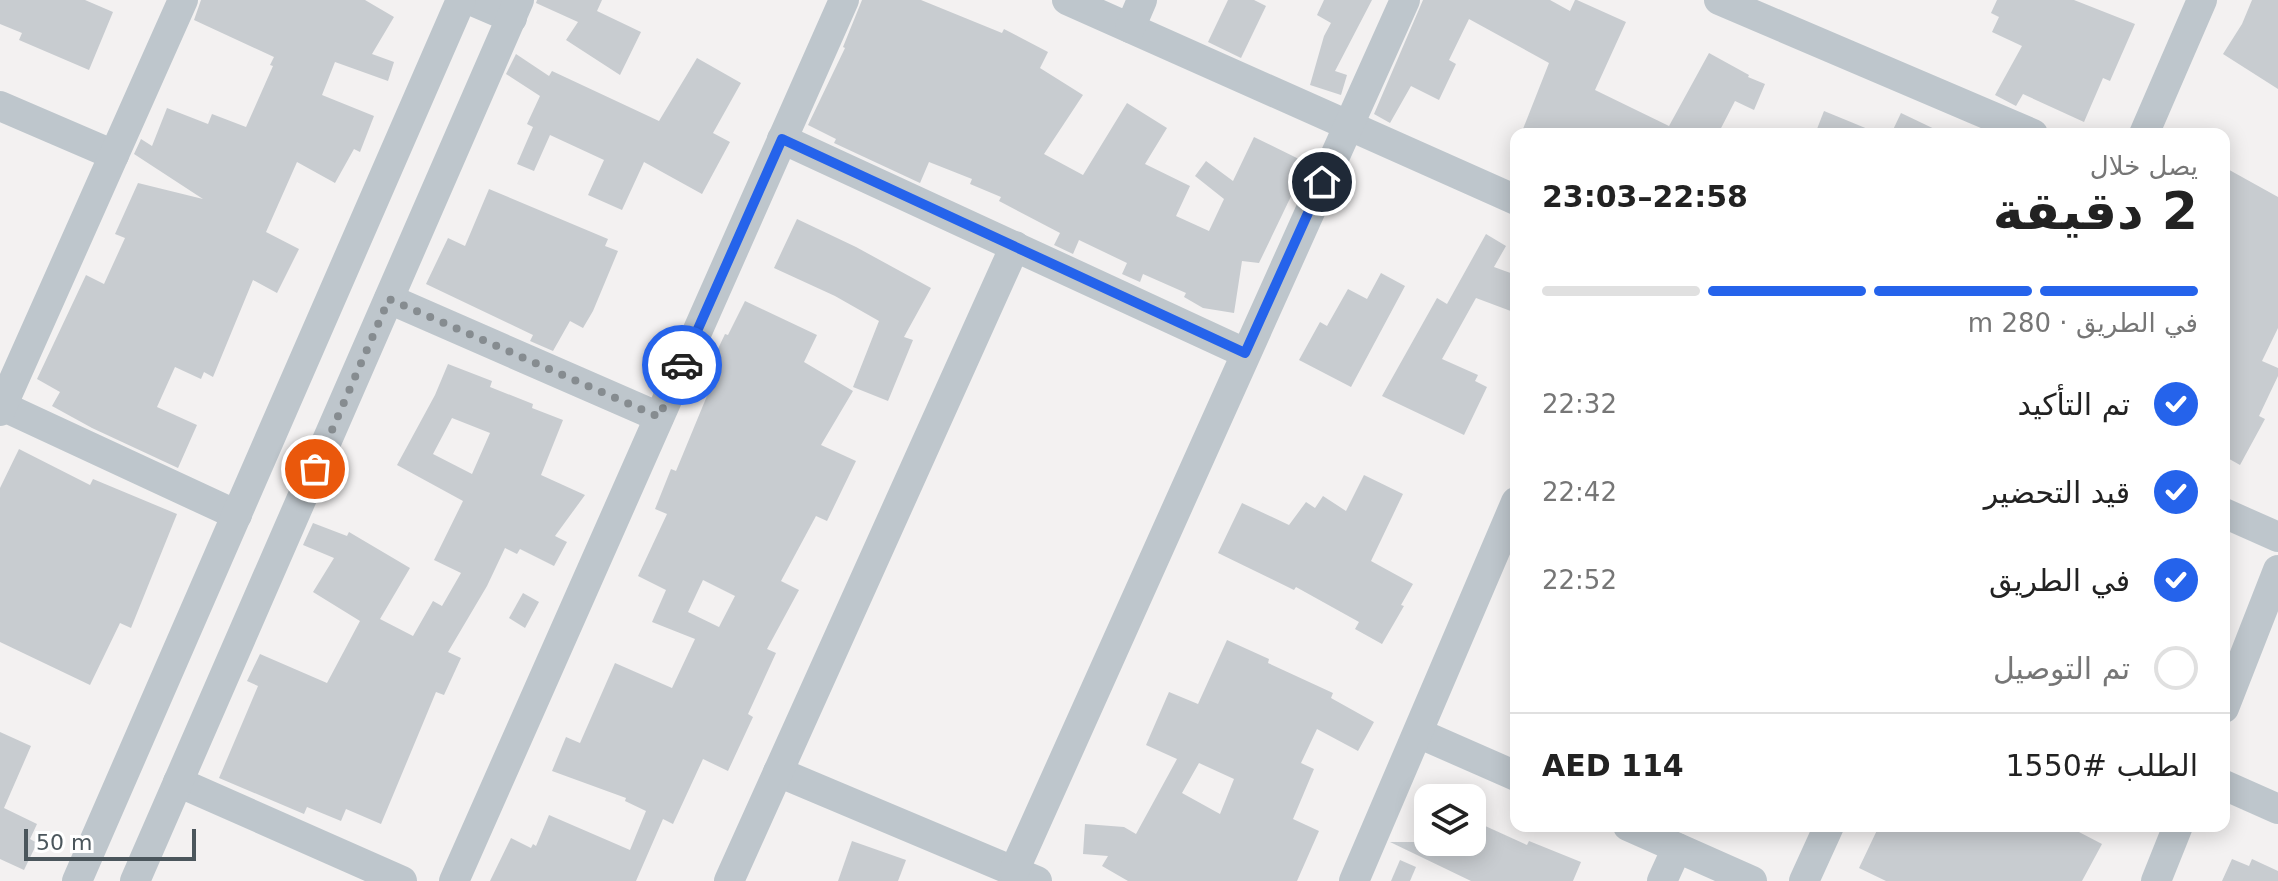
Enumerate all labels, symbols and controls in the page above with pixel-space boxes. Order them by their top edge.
pin [1288,148,1356,216]
text: يصل خلال [2090,151,2198,181]
icon: home [1300,160,1344,204]
text: 22:58–23:03 [1542,179,1748,214]
text: 2 دقيقة [1993,181,2198,241]
text: في الطريق · 280 m [1968,308,2198,338]
courier [642,325,722,405]
icon: car [660,343,704,387]
icon: check [2154,382,2198,426]
text: تم التأكيد [2017,387,2130,422]
text: 22:32 [1542,389,1617,419]
pin [281,435,349,503]
icon: bag [293,447,337,491]
icon: check [2154,470,2198,514]
text: قيد التحضير [1984,475,2130,510]
text: 22:42 [1542,477,1617,507]
icon: check [2154,558,2198,602]
text: في الطريق [1989,563,2130,598]
text: 22:52 [1542,565,1617,595]
text: تم التوصيل [1993,651,2130,686]
text: AED 114 [1542,748,1684,783]
text: الطلب #1550 [2005,748,2198,783]
map controls [1414,784,1486,856]
button: layers [1414,784,1486,856]
scale bar [24,825,196,861]
text: 50 m [36,830,92,855]

